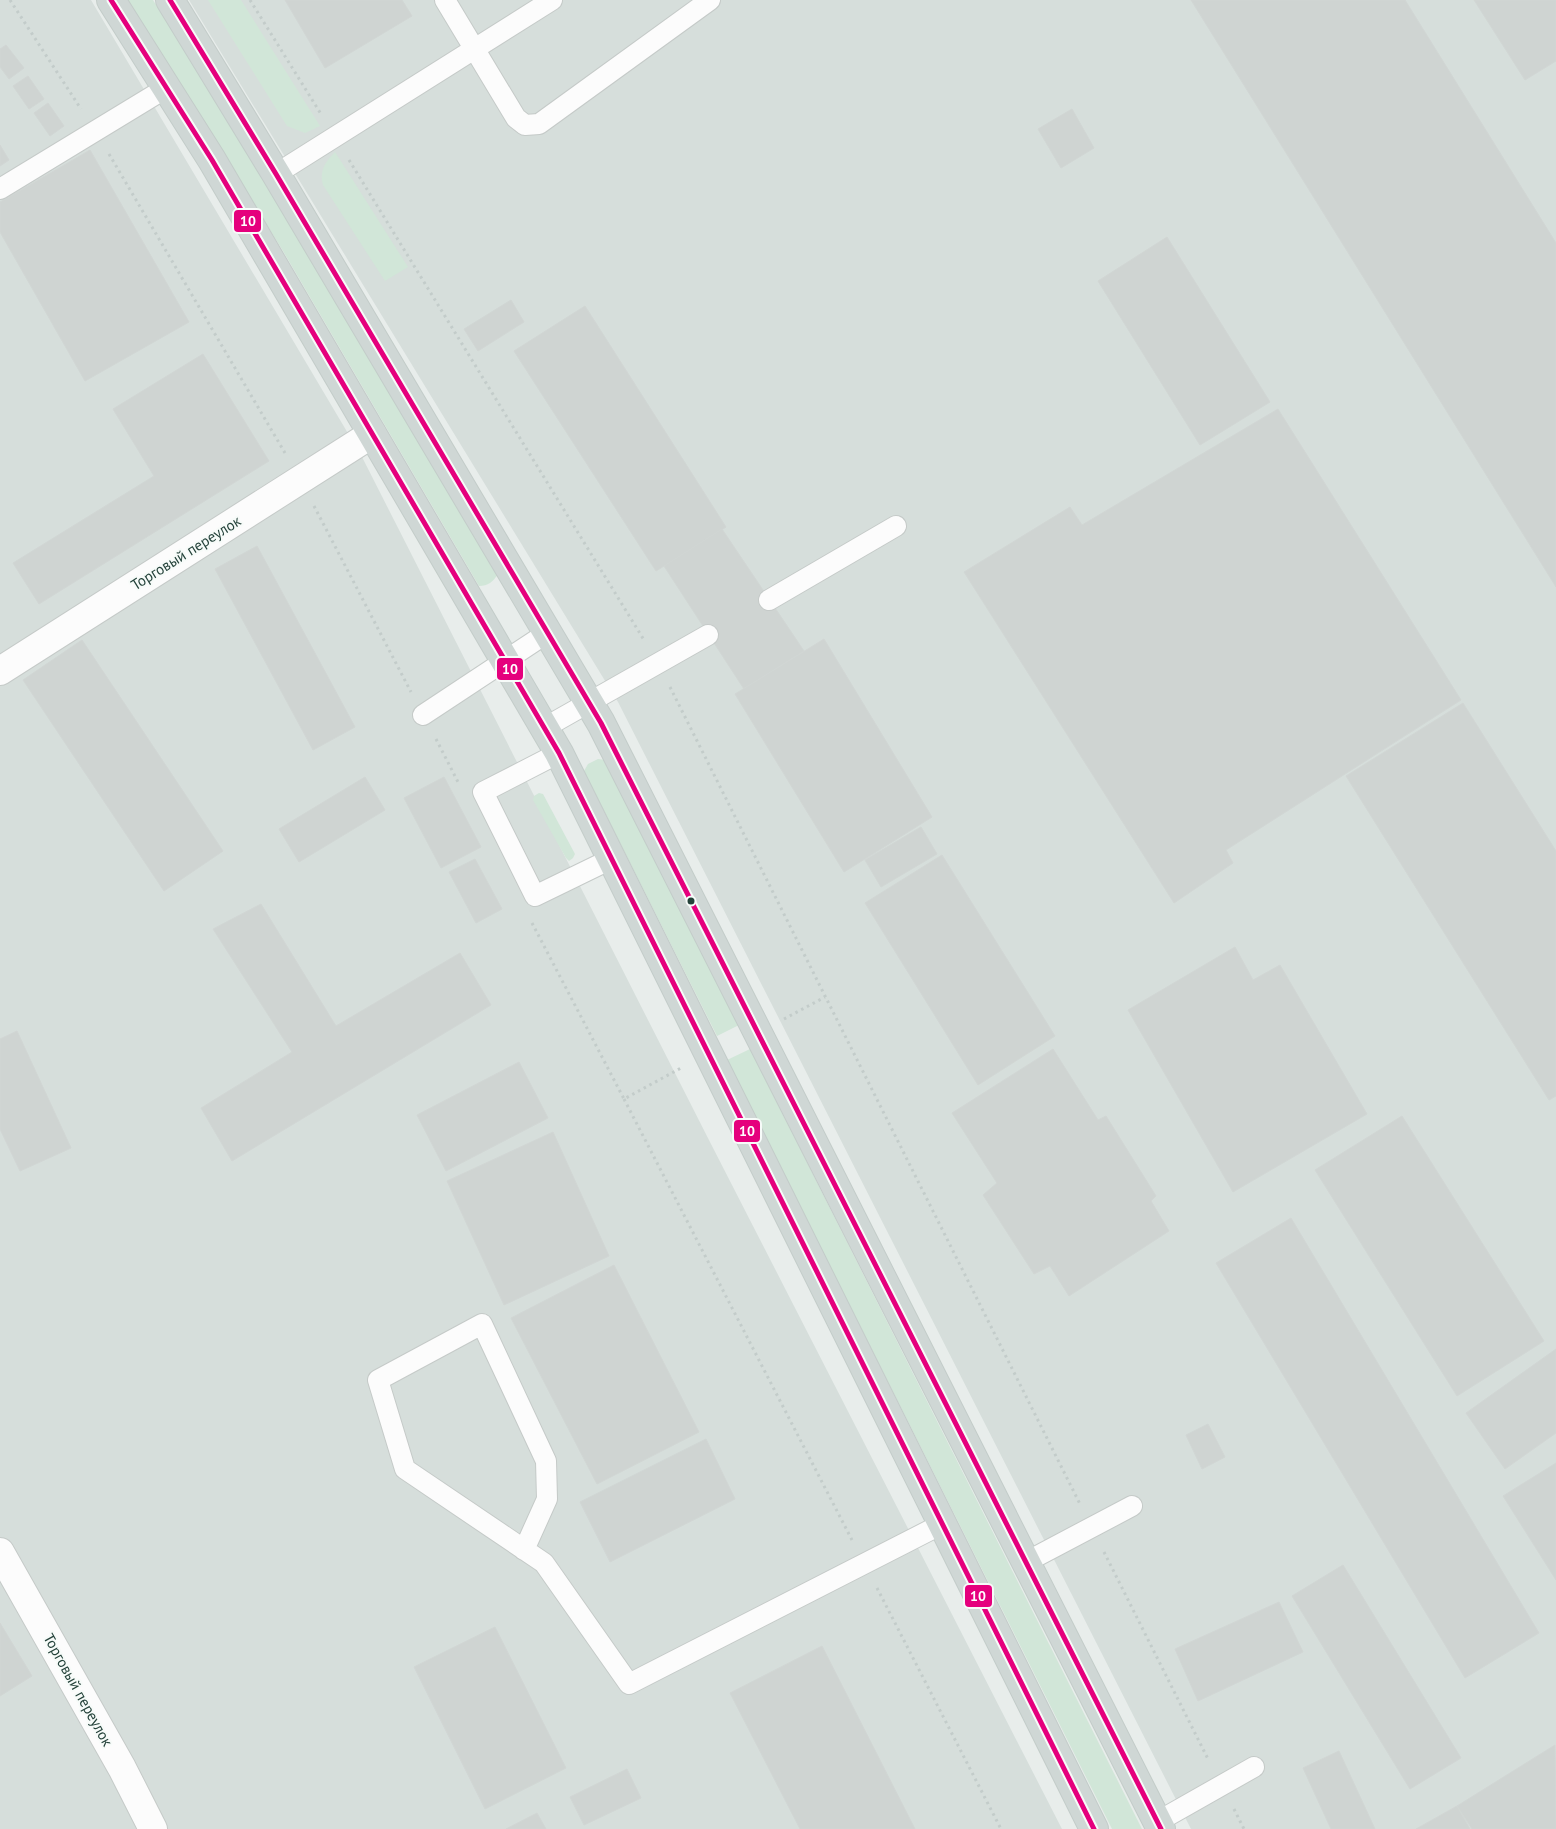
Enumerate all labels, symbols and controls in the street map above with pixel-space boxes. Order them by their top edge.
line badge: 10 [233,209,262,233]
text: 10 [240,212,256,230]
street label: Торговый переулок [127,511,245,594]
line badge: 10 [496,657,524,681]
text: 10 [502,660,518,678]
unlabelled marker [686,896,696,906]
line badge: 10 [733,1119,761,1143]
text: 10 [739,1122,755,1140]
line badge: 10 [964,1584,993,1608]
text: 10 [970,1587,986,1605]
street label: Торговый переулок [40,1630,118,1750]

